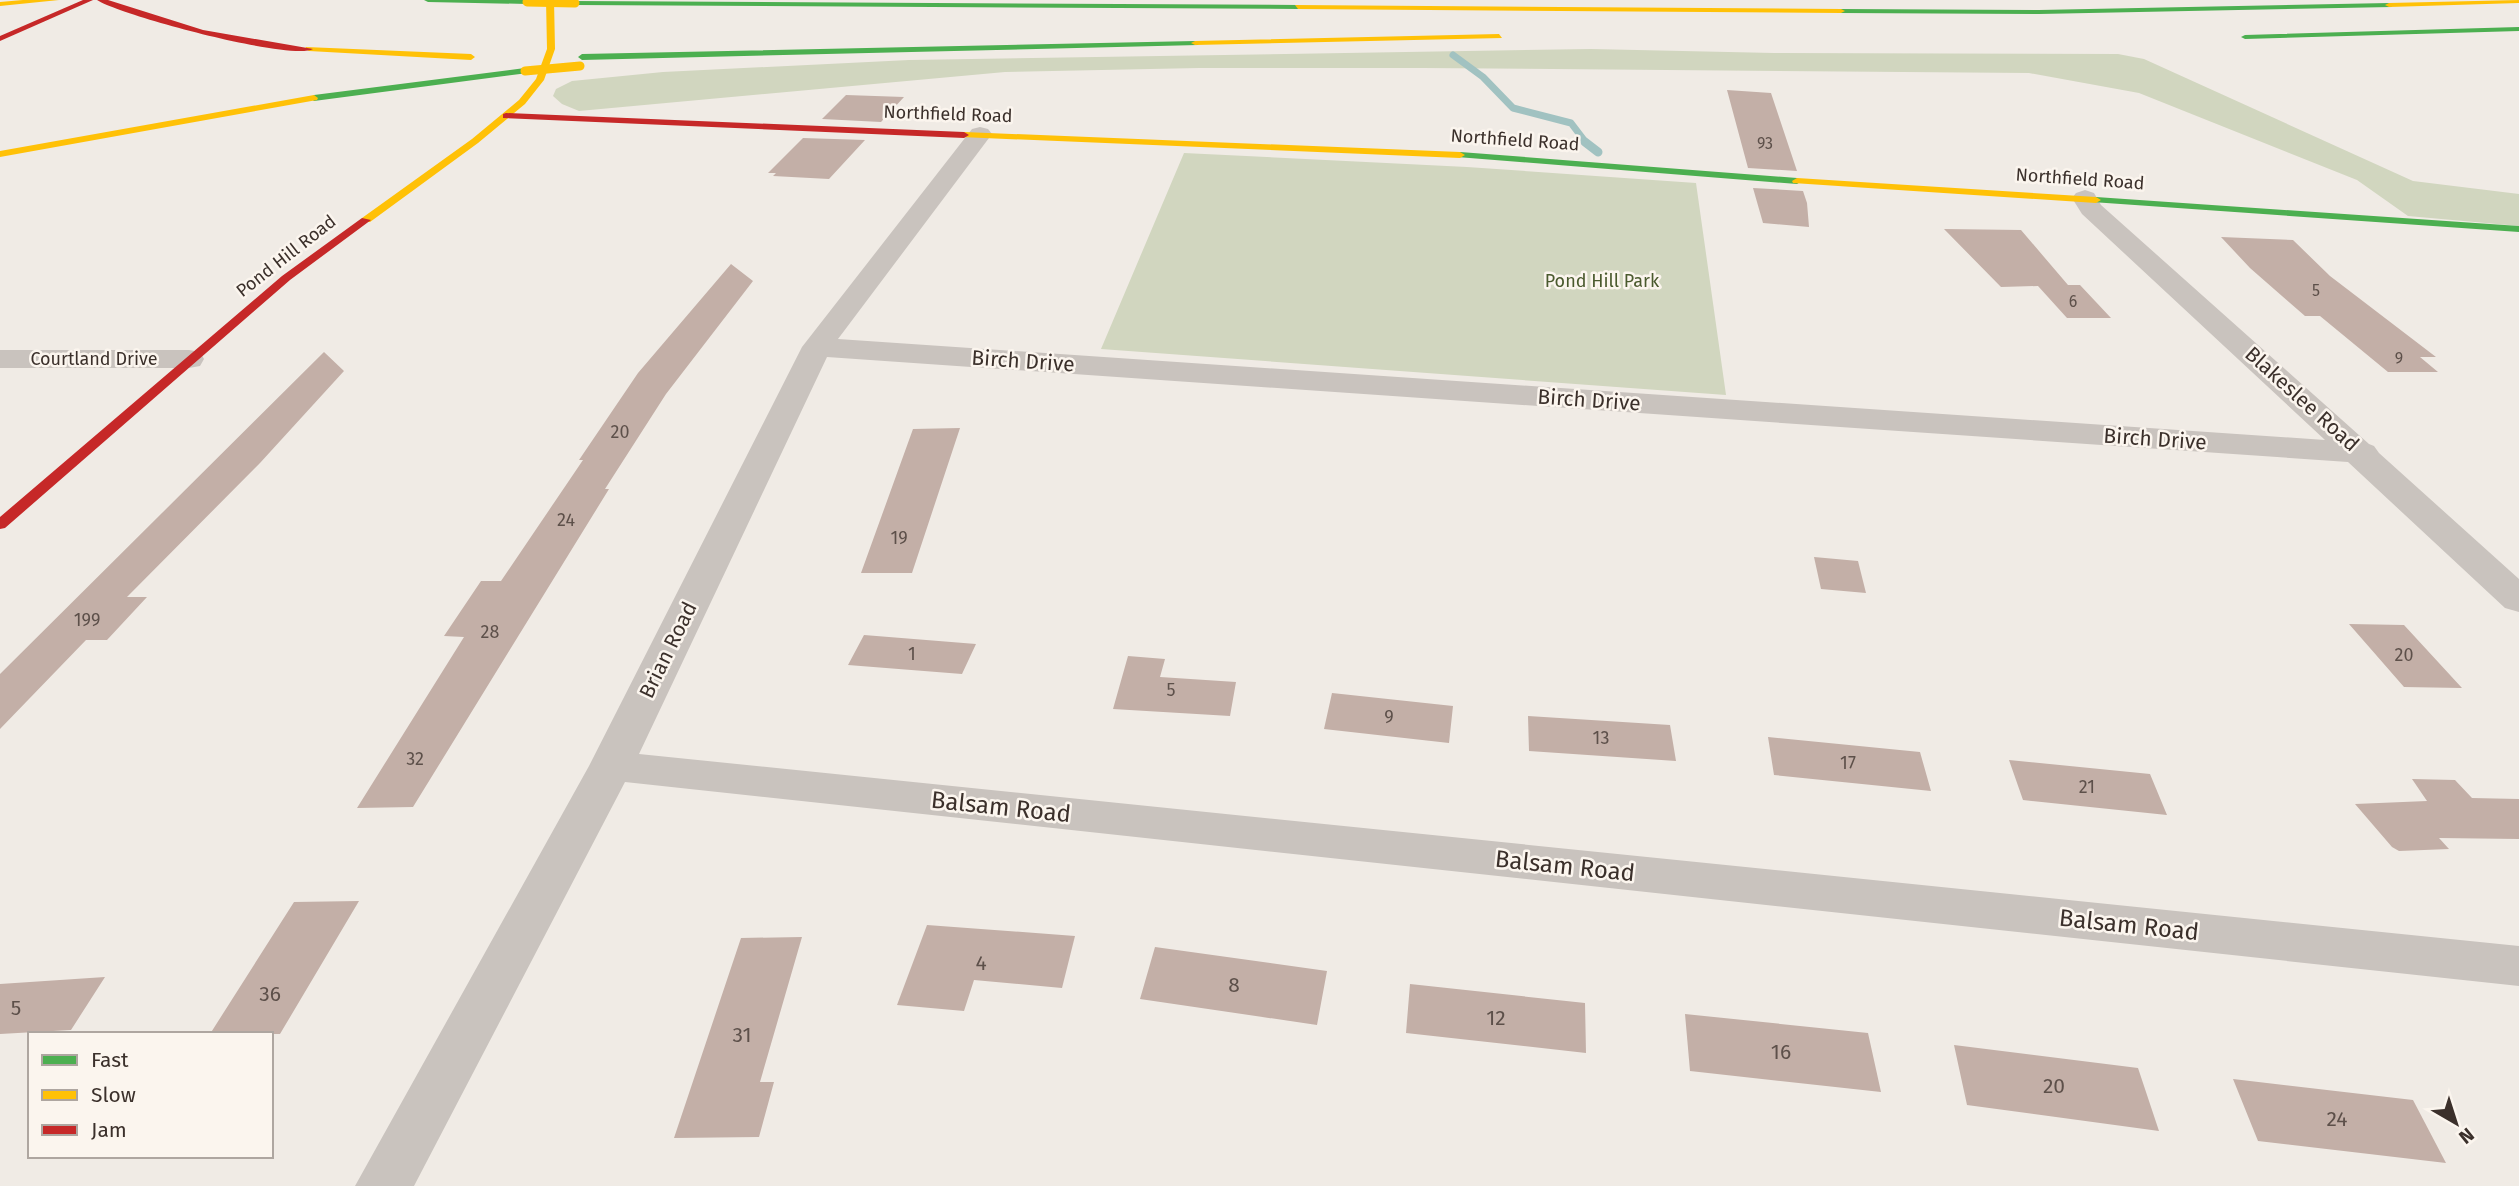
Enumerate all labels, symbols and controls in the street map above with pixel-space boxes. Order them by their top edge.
street label: Northfield Road [883,101,1013,127]
street label: Northfield Road [1450,125,1580,155]
house number: 93 [1757,134,1773,153]
street label: Northfield Road [2015,164,2145,194]
street label: Pond Hill Road [232,210,340,302]
park label: Pond Hill Park [1545,270,1660,292]
house number: 5 [2312,281,2320,300]
house number: 6 [2069,292,2077,311]
street label: Blakeslee Road [2239,341,2365,457]
street label: Birch Drive [971,344,1075,378]
street label: Courtland Drive [30,348,158,370]
house number: 9 [2395,349,2403,368]
street label: Birch Drive [1537,383,1641,417]
house number: 20 [611,421,629,443]
street label: Birch Drive [2103,422,2207,456]
house number: 24 [557,509,575,531]
house number: 19 [890,527,908,549]
street label: Brian Road [633,597,703,703]
house number: 199 [74,609,100,631]
house number: 28 [481,621,499,643]
house number: 1 [908,643,916,665]
house number: 20 [2395,644,2413,666]
house number: 5 [1166,679,1176,701]
house number: 9 [1384,706,1394,728]
house number: 13 [1593,727,1609,749]
house number: 32 [406,748,424,770]
house number: 17 [1840,752,1856,774]
house number: 21 [2079,776,2095,798]
street label: Balsam Road [930,786,1072,828]
street label: Balsam Road [1494,845,1636,887]
street label: Balsam Road [2058,904,2200,946]
house number: 4 [975,950,987,976]
house number: 8 [1228,972,1240,998]
house number: 36 [259,981,281,1007]
house number: 5 [11,995,21,1021]
house number: 12 [1486,1005,1506,1031]
house number: 31 [732,1022,752,1048]
legend [28,1032,273,1158]
house number: 16 [1771,1039,1791,1065]
text: Fast [91,1047,129,1073]
house number: 20 [2043,1073,2065,1099]
text: Slow [91,1082,136,1108]
north arrow [2421,1088,2491,1158]
house number: 24 [2327,1106,2348,1132]
text: Jam [91,1117,127,1143]
text: N [2454,1123,2479,1149]

